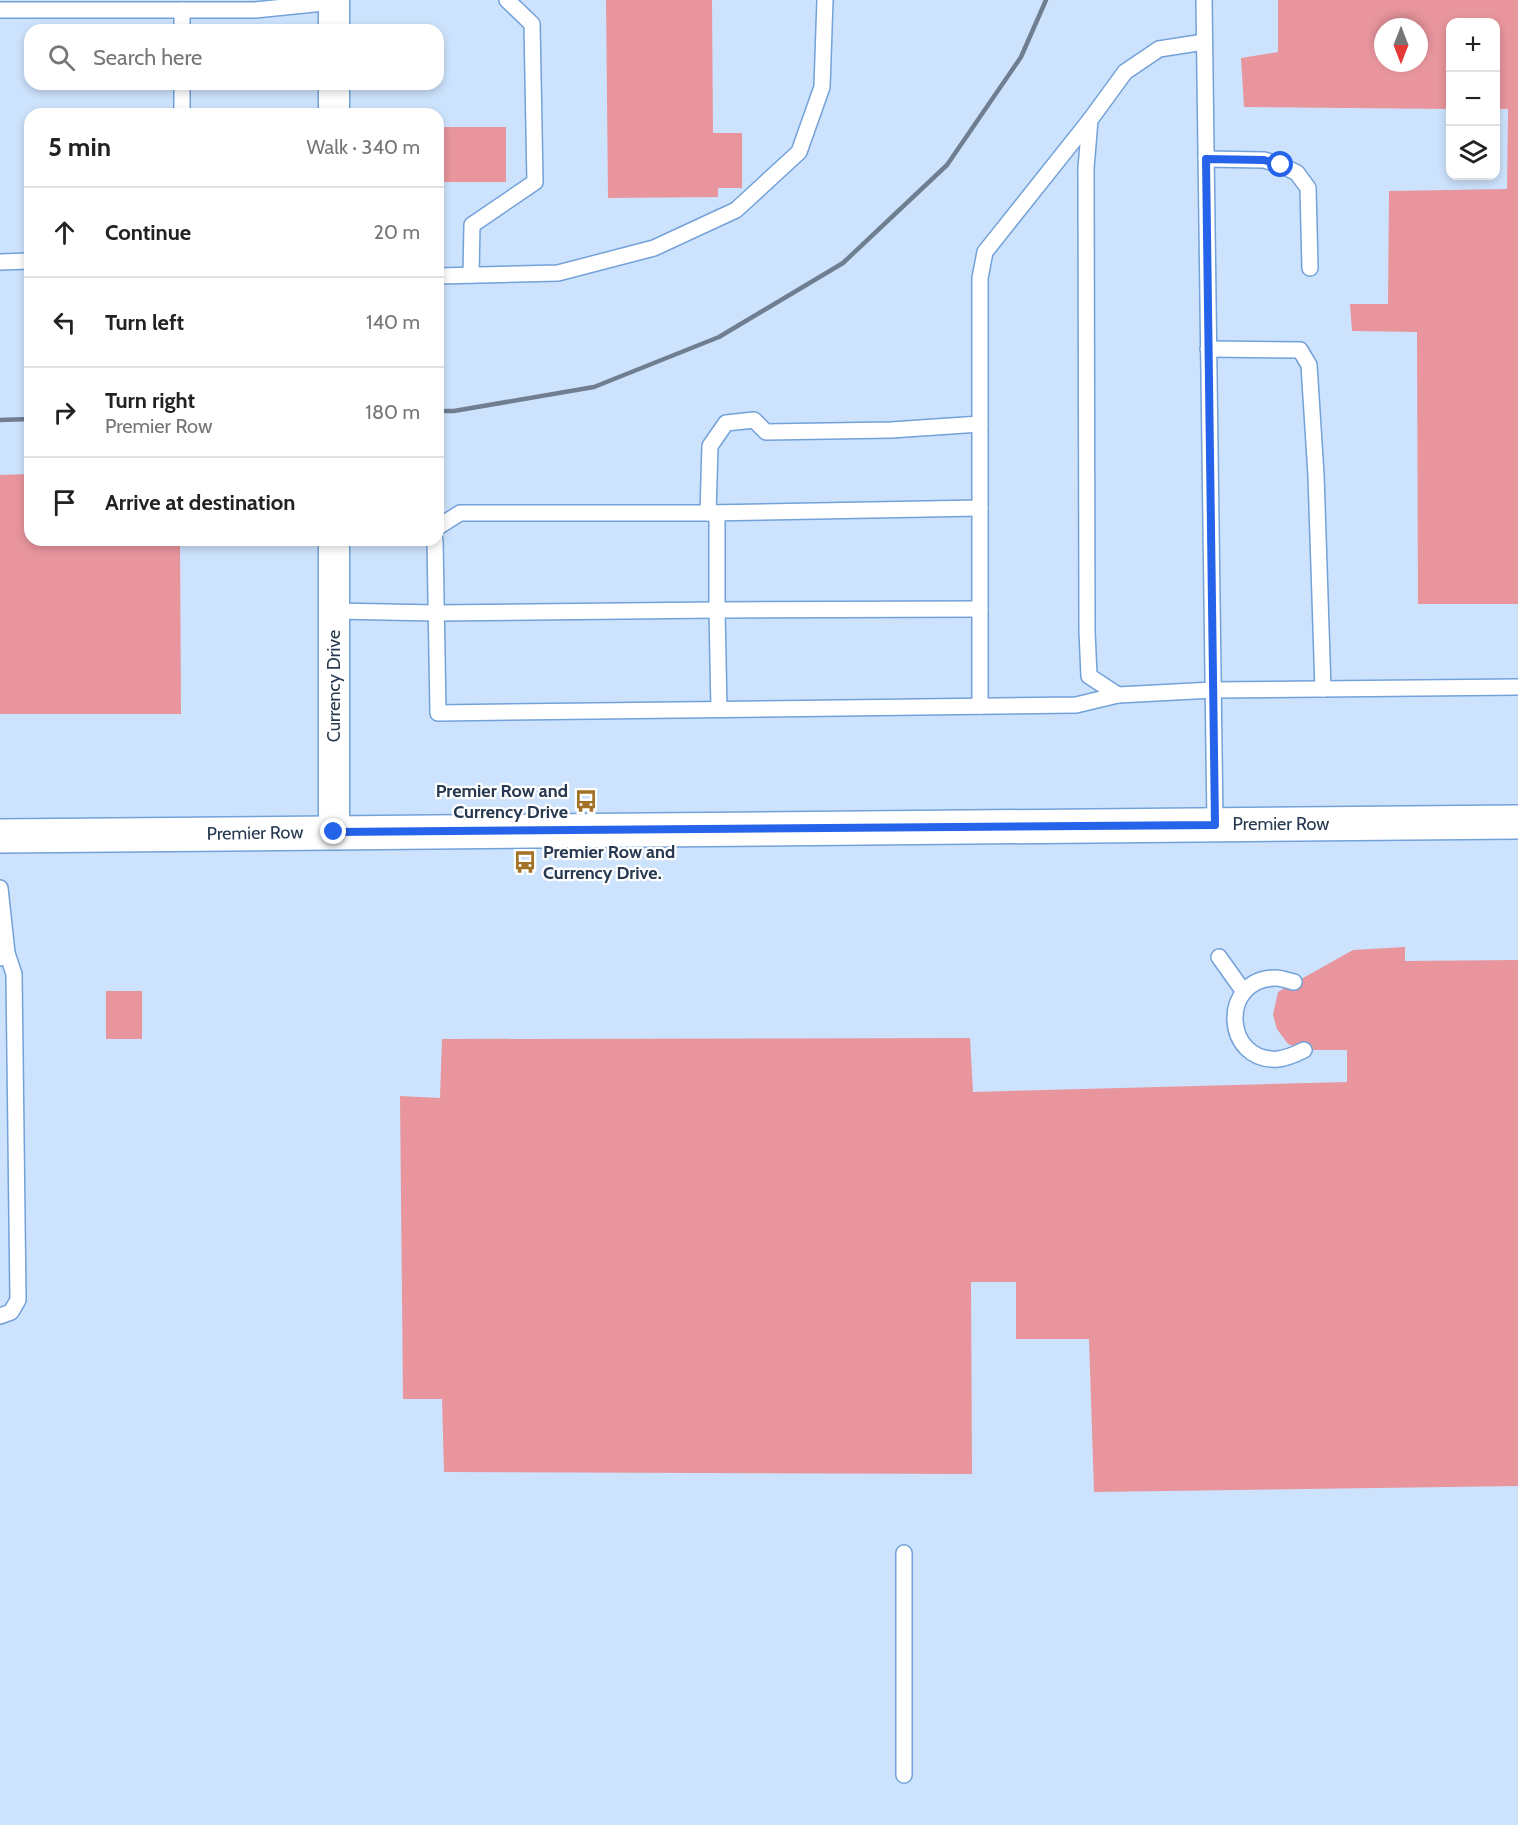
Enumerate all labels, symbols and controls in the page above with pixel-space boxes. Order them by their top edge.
north arrow [1374,18,1428,72]
map controls [1446,18,1500,180]
button: + [1446,18,1500,72]
search box [24,24,444,90]
icon: search [45,41,78,74]
text: Search here [93,44,202,71]
button: − [1446,72,1500,126]
button: layers [1446,126,1500,180]
text: 5 min [48,131,111,163]
text: Walk · 340 m [306,135,420,159]
route start [1267,151,1293,177]
icon: ahead [48,216,81,249]
text: Continue [105,219,191,246]
text: 20 m [374,220,420,244]
icon: left [48,306,81,339]
text: Turn left [105,309,184,336]
text: 140 m [366,310,420,334]
text: Turn right [105,387,195,414]
icon: right [48,396,81,429]
text: 180 m [365,400,420,424]
text: Premier Row [105,414,213,438]
icon: arrive [48,486,81,519]
text: Arrive at destination [105,489,295,516]
street label: Currency Drive [323,630,345,742]
place label: Premier Row and Currency Drive [436,780,568,823]
bus stop icon: Premier Row and Currency Drive [573,788,599,814]
street label: Premier Row [1233,813,1329,835]
route end [320,818,346,844]
street label: Premier Row [206,821,304,845]
place label: Premier Row and Currency Drive. [543,841,675,884]
bus stop icon: Premier Row and Currency Drive. [512,849,538,875]

